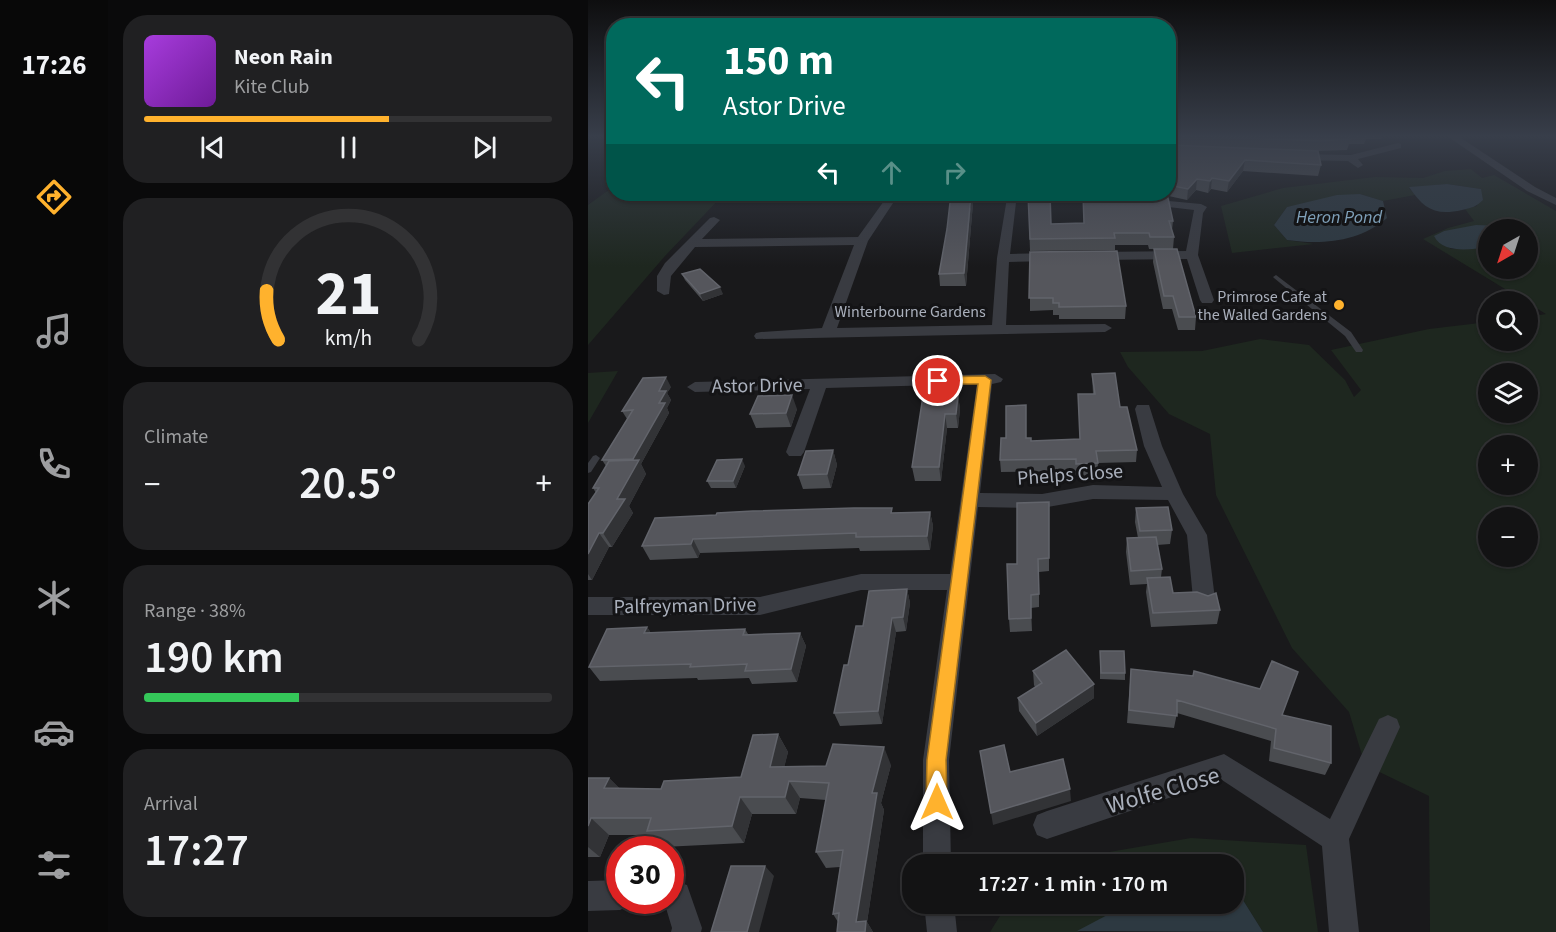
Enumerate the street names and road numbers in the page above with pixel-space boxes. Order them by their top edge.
street label: Winterbourne Gardens [834,301,986,323]
street label: Astor Drive [711,371,803,401]
street label: Phelps Close [1016,457,1124,493]
street label: Palfreyman Drive [614,591,757,621]
street label: Wolfe Close [1102,758,1224,823]

